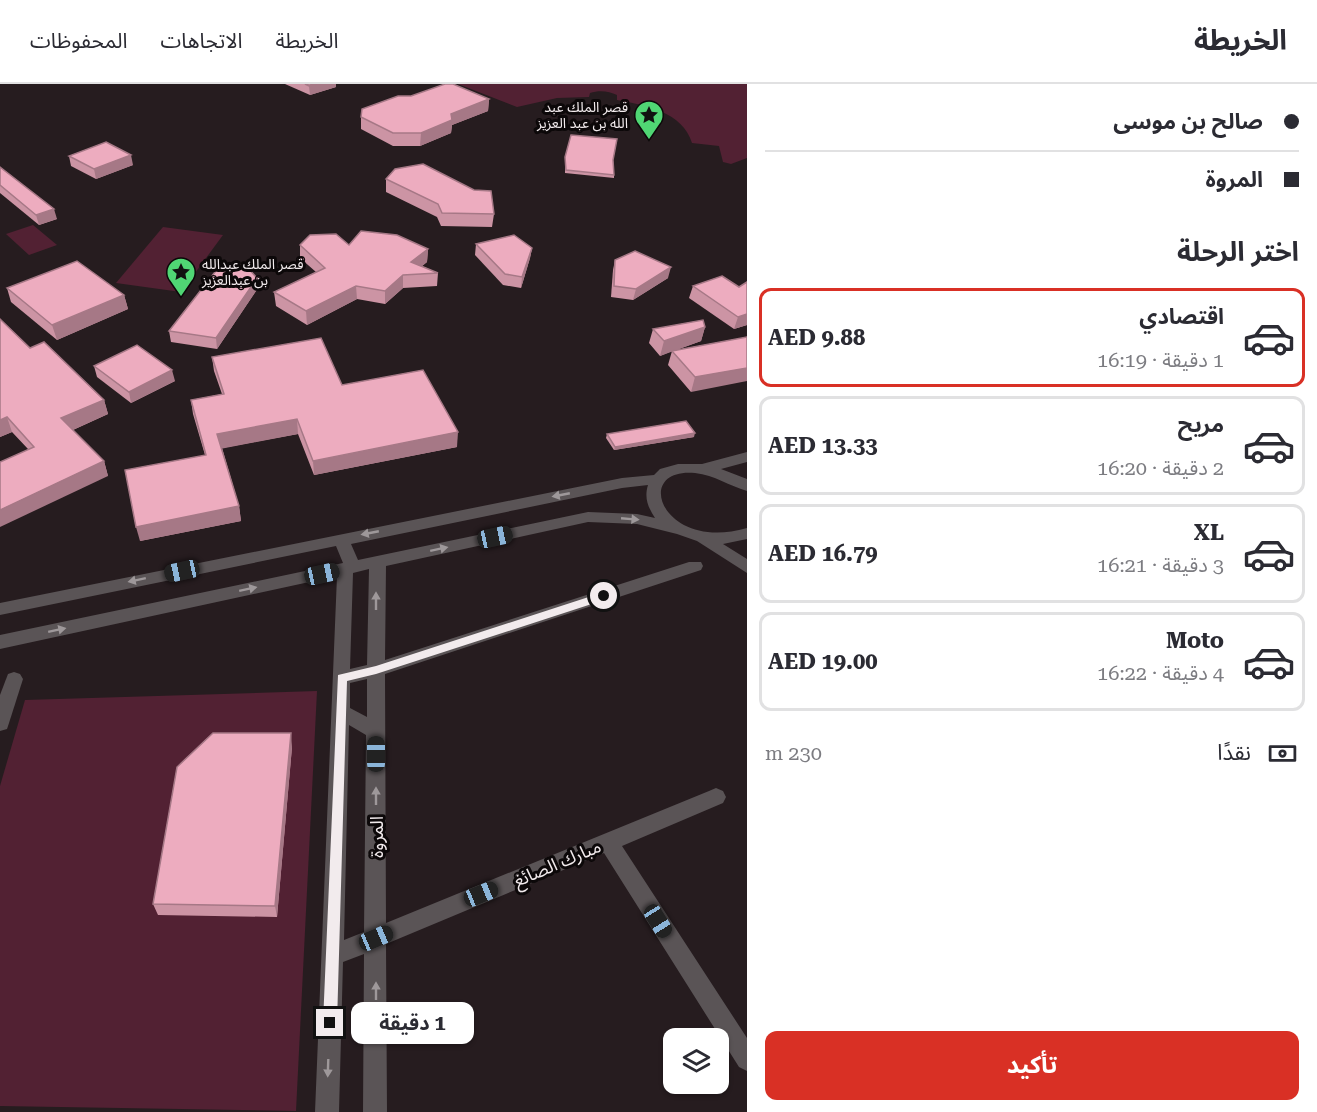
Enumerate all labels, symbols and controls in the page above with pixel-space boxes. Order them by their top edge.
text: الخريطة [1194,24,1287,57]
text: المحفوظات [30,29,127,53]
text: الاتجاهات [160,29,242,53]
text: الخريطة [275,29,338,53]
place label: قصر الملك عبد الله بن عبد العزيز [536,99,628,132]
place icon: قصر الملك عبد الله بن عبد العزيز [633,99,665,141]
text: صالح بن موسى [1113,109,1263,134]
text: المروة [1206,167,1263,192]
text: اختر الرحلة [1177,236,1299,268]
place icon: قصر الملك عبدالله بن عبدالعزيز [165,256,197,298]
place label: قصر الملك عبدالله بن عبدالعزيز [201,256,304,289]
text: اقتصادي [1139,304,1224,329]
icon: car [1242,311,1296,365]
text: AED 9.88 [768,325,865,350]
text: 1 دقيقة · 16:19 [1097,348,1224,372]
text: مريح [1178,412,1224,437]
icon: car [1242,419,1296,473]
text: AED 13.33 [768,433,878,458]
text: 2 دقيقة · 16:20 [1097,456,1224,480]
one-way arrow [551,491,570,500]
one-way arrow [621,514,640,524]
text: XL [1194,520,1224,545]
car [476,524,514,550]
icon: car [1242,527,1296,581]
one-way arrow [360,529,379,538]
text: AED 16.79 [768,541,878,566]
one-way arrow [429,544,448,553]
text: 3 دقيقة · 16:21 [1097,553,1224,577]
car [163,558,201,584]
car [303,561,341,587]
one-way arrow [128,576,147,586]
route start [590,582,617,609]
one-way arrow [239,584,258,593]
one-way arrow [371,591,381,610]
one-way arrow [48,624,67,634]
text: Moto [1166,628,1224,653]
icon: car [1242,635,1296,689]
text: AED 19.00 [768,649,878,674]
text: 4 دقيقة · 16:22 [1097,661,1224,685]
car [367,736,385,772]
icon: cash [1266,737,1299,770]
text: نقدًا [1217,740,1251,765]
text: 230 m [765,741,822,765]
one-way arrow [371,786,381,805]
street label: المروة [366,816,388,858]
street label: مبارك الصائغ [510,835,606,895]
car [461,879,501,909]
car [641,901,675,941]
car [356,923,396,953]
one-way arrow [371,981,381,1000]
callout: 1 دقيقة [351,1002,474,1044]
route end [316,1009,343,1036]
text: 1 دقيقة [379,1011,446,1035]
map controls [663,1028,729,1094]
button: layers [663,1028,729,1094]
button: تأكيد [765,1031,1299,1100]
one-way arrow [324,1058,333,1077]

